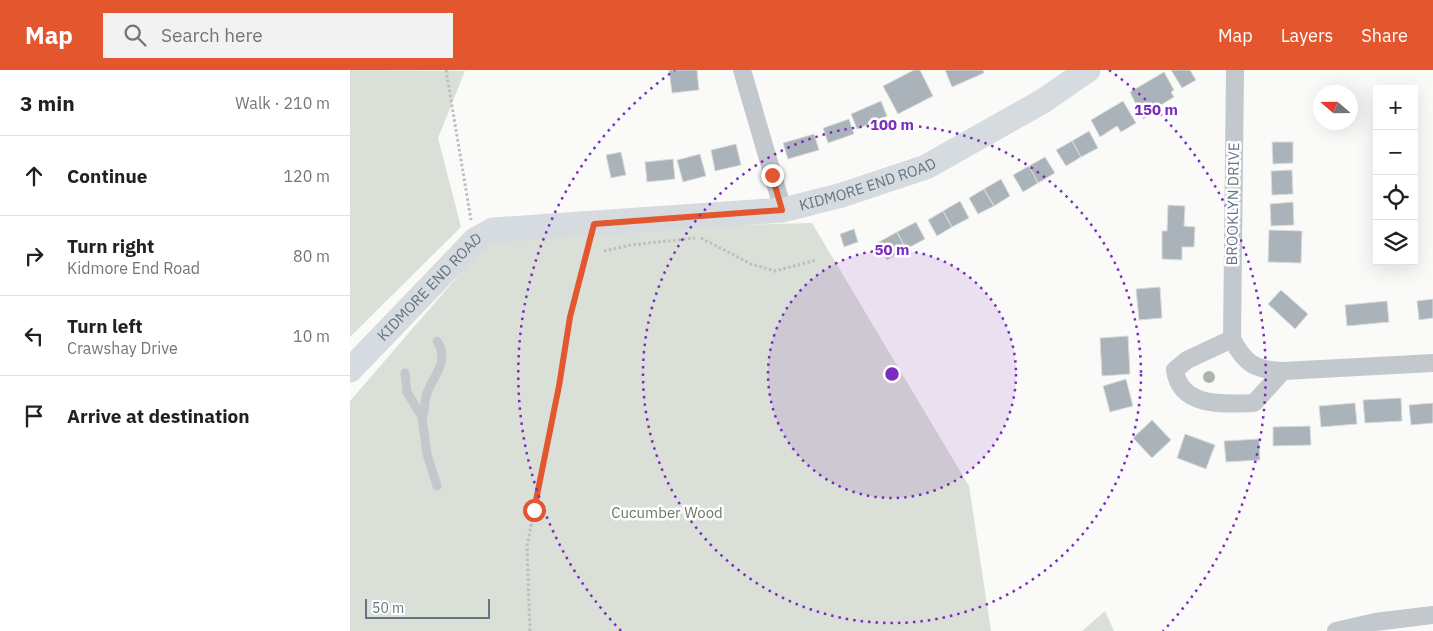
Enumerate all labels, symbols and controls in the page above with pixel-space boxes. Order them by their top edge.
search box [103,13,453,58]
text: Map [25,19,73,51]
icon: search [121,21,149,49]
text: Search here [161,23,263,47]
text: Map [1218,24,1253,47]
text: Layers [1281,24,1333,47]
text: Share [1361,24,1408,47]
north arrow [1313,85,1358,130]
map controls [1373,85,1418,265]
button: + [1373,85,1418,130]
text: 3 min [20,89,75,117]
text: Walk · 210 m [235,93,330,113]
text: 150 m [1134,100,1178,119]
text: 100 m [870,115,914,134]
button: − [1373,130,1418,175]
street label: BROOKLYN DRIVE [1222,142,1243,266]
street label: KIDMORE END ROAD [797,153,939,215]
icon: ahead [20,162,48,190]
text: Continue [67,164,147,188]
route end [761,164,784,187]
text: 120 m [283,166,330,186]
button: locate [1373,175,1418,220]
button: layers [1373,220,1418,265]
street label: KIDMORE END ROAD [373,228,485,345]
text: Turn right [67,234,154,258]
text: 50 m [875,240,909,259]
icon: right [20,242,48,270]
text: 80 m [293,246,330,266]
text: Kidmore End Road [67,258,200,278]
text: Turn left [67,314,143,338]
icon: left [20,322,48,350]
text: 10 m [293,326,330,346]
text: Crawshay Drive [67,338,178,358]
centre of rings [883,365,901,383]
icon: arrive [20,402,48,430]
text: Arrive at destination [67,404,250,428]
route start [523,499,546,522]
park label: Cucumber Wood [611,503,723,522]
scale bar [365,596,490,619]
text: 50 m [372,599,404,617]

